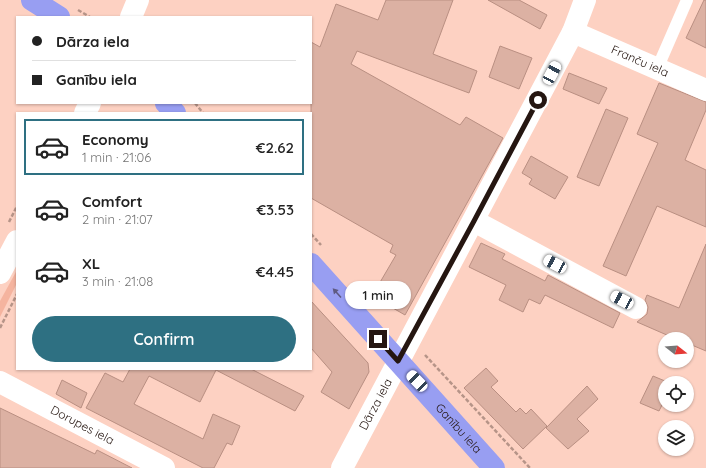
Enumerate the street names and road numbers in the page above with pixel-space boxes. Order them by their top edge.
street label: Franču iela [609,42,671,80]
street label: Dārza iela [355,376,395,433]
street label: Ganību iela [433,400,485,456]
street label: Dorupes iela [48,402,117,448]

